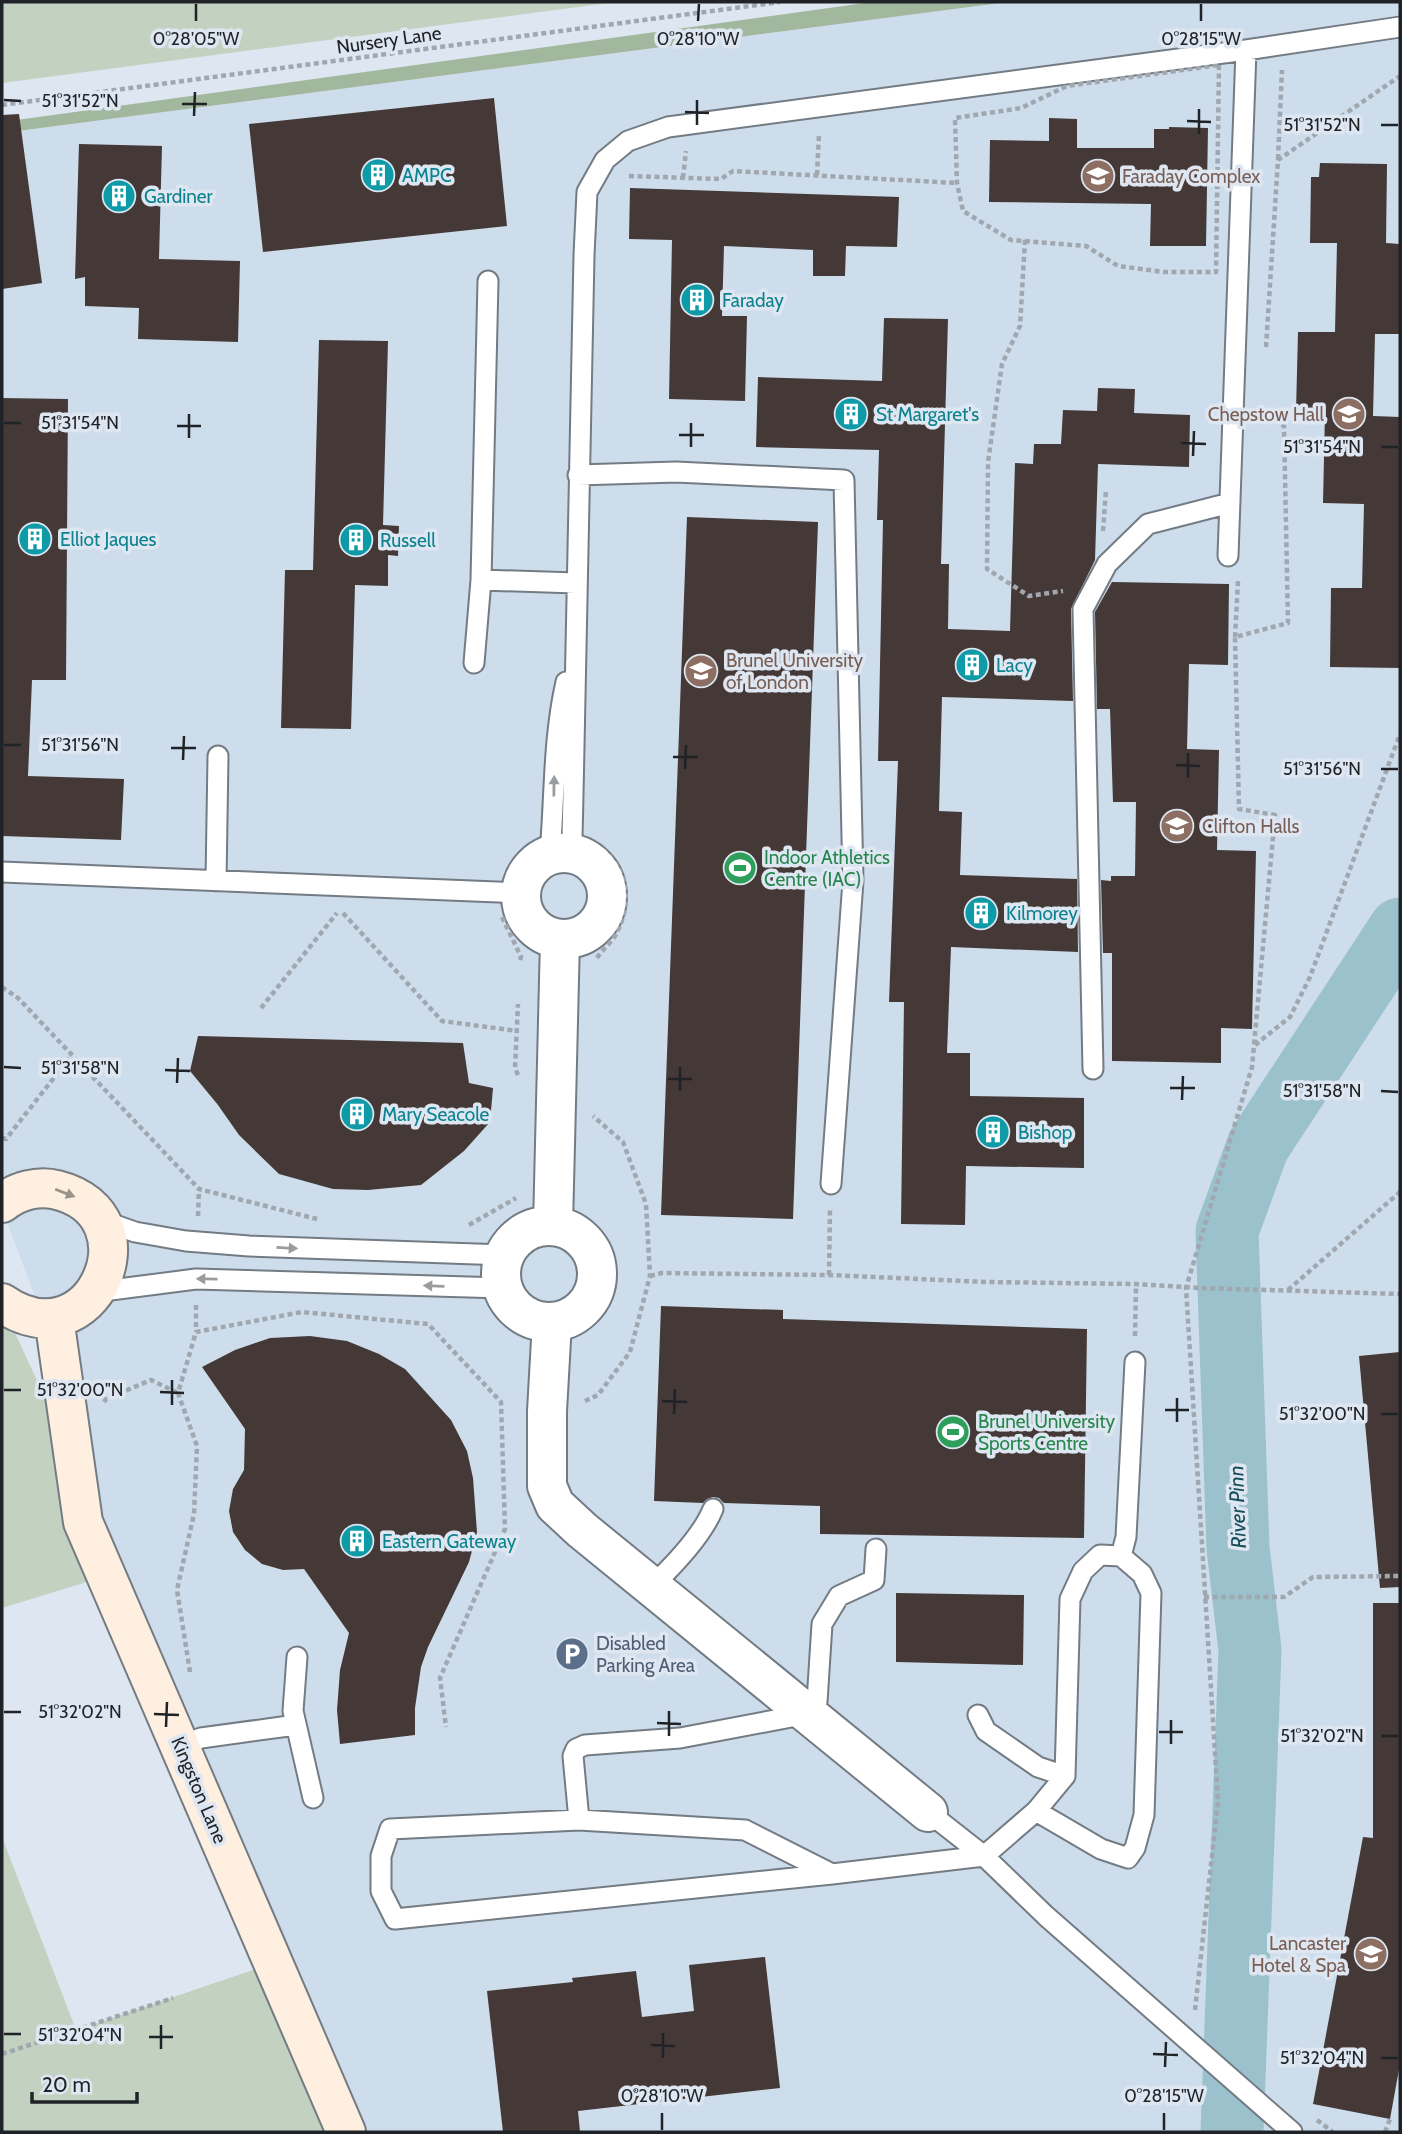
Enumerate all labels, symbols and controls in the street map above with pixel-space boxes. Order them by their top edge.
street label: Nursery Lane [335,21,443,59]
text: 0°28'05"W [153,28,239,50]
text: 0°28'10"W [657,28,739,50]
text: 0°28'15"W [1161,28,1241,50]
text: 51°31'52"N [41,90,119,112]
text: 51°31'52"N [1283,114,1361,136]
building icon: AMPC [359,156,397,194]
school or university icon: Faraday Complex [1079,157,1117,195]
place label: AMPC [402,164,452,187]
place label: Faraday Complex [1122,165,1260,188]
building icon: Gardiner [100,177,138,215]
place label: Gardiner [144,185,213,208]
building icon: Faraday [678,281,716,319]
place label: Faraday [722,289,784,312]
building icon: St Margaret's [832,395,870,433]
school or university icon: Chepstow Hall [1330,395,1368,433]
place label: St Margaret's [876,403,979,426]
place label: Chepstow Hall [1208,403,1325,426]
text: 51°31'54"N [41,412,119,434]
text: 51°31'54"N [1283,436,1361,458]
building icon: Elliot Jaques [16,520,54,558]
building icon: Russell [337,521,375,559]
place label: Elliot Jaques [60,528,157,551]
place label: Russell [380,529,436,552]
building icon: Lacy [953,646,991,684]
place label: Brunel University of London [726,649,864,694]
school or university icon: Brunel University of London [682,652,720,690]
place label: Lacy [996,654,1033,677]
text: 51°31'56"N [41,734,119,756]
text: 51°31'56"N [1283,758,1361,780]
one-way arrow [548,775,560,797]
school or university icon: Clifton Halls [1158,807,1196,845]
place label: Clifton Halls [1202,815,1299,838]
place label: Indoor Athletics Centre (IAC) [764,846,890,891]
sports icon: Indoor Athletics Centre (IAC) [721,849,759,887]
building icon: Kilmorey [962,894,1000,932]
place label: Kilmorey [1006,902,1078,925]
text: 51°31'58"N [41,1057,119,1079]
text: 51°31'58"N [1283,1080,1361,1102]
building icon: Mary Seacole [338,1095,376,1133]
place label: Mary Seacole [382,1103,490,1126]
building icon: Bishop [974,1113,1012,1151]
place label: Bishop [1018,1121,1072,1144]
one-way arrow [55,1188,76,1199]
one-way arrow [277,1243,299,1254]
one-way arrow [196,1274,218,1285]
one-way arrow [423,1280,445,1292]
text: 51°32'00"N [37,1379,123,1401]
text: 51°32'00"N [1279,1403,1365,1425]
place label: Brunel University Sports Centre [978,1410,1116,1455]
sports icon: Brunel University Sports Centre [934,1413,972,1451]
water label: River Pinn [1223,1465,1251,1549]
building icon: Eastern Gateway [338,1522,376,1560]
place label: Eastern Gateway [382,1530,517,1553]
place label: Disabled Parking Area [596,1632,695,1677]
parking icon: Disabled Parking Area [553,1635,591,1673]
text: 51°32'02"N [38,1701,122,1723]
text: 51°32'02"N [1280,1725,1364,1747]
street label: Kingston Lane [166,1733,232,1847]
place label: Lancaster Hotel & Spa [1251,1932,1346,1977]
school or university icon: Lancaster Hotel & Spa [1352,1935,1390,1973]
text: 51°32'04"N [38,2024,122,2046]
text: 51°32'04"N [1280,2047,1364,2069]
scale bar [32,2060,136,2104]
text: 20 m [42,2072,91,2097]
text: 0°28'10"W [621,2085,703,2107]
text: 0°28'15"W [1124,2085,1204,2107]

